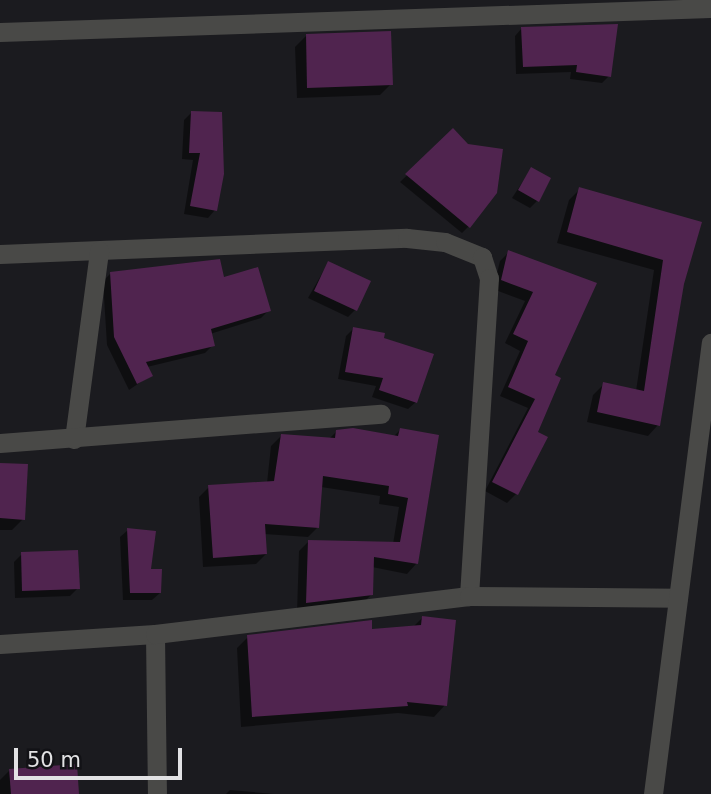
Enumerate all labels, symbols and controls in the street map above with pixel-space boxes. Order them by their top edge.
scale bar [18,734,186,778]
text: 50 m [27,748,81,772]

